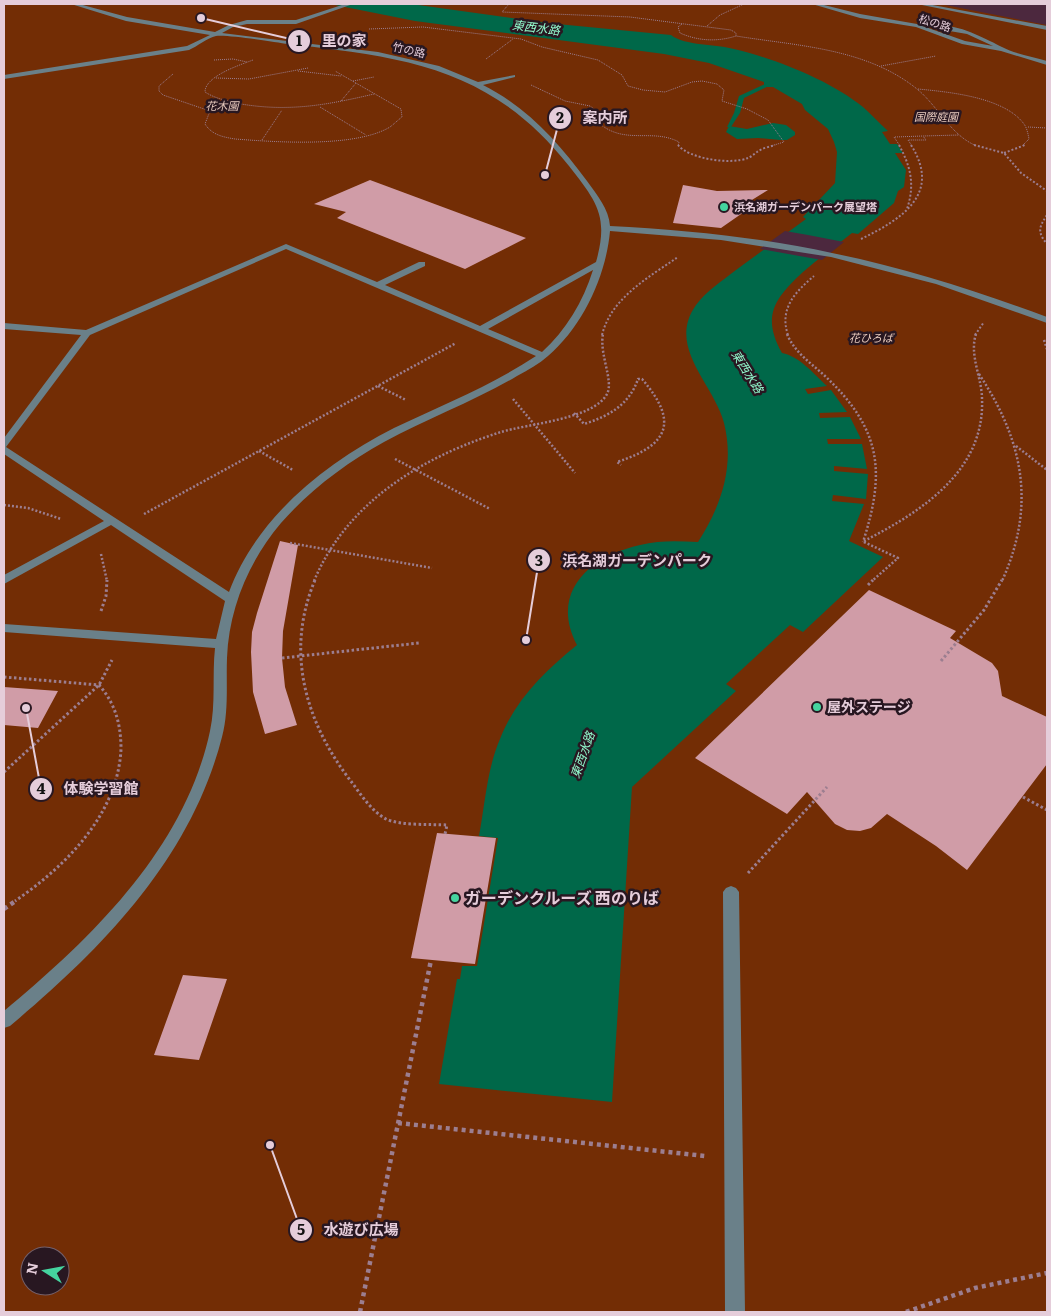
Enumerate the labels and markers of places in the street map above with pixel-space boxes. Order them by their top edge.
callout: 里の家 [286,26,376,56]
callout: 案内所 [547,103,637,133]
place label: 浜名湖ガーデンパーク展望塔 [734,198,877,214]
marker: 浜名湖ガーデンパーク展望塔 [718,201,730,213]
callout: 浜名湖ガーデンパーク [527,545,722,575]
place label: 屋外ステージ [827,696,911,716]
marker: 屋外ステージ [811,701,823,713]
callout: 体験学習館 [28,774,148,804]
place label: ガーデンクルーズ 西のりば [465,885,659,909]
marker: ガーデンクルーズ 西のりば [449,892,461,904]
callout: 水遊び広場 [289,1215,409,1245]

